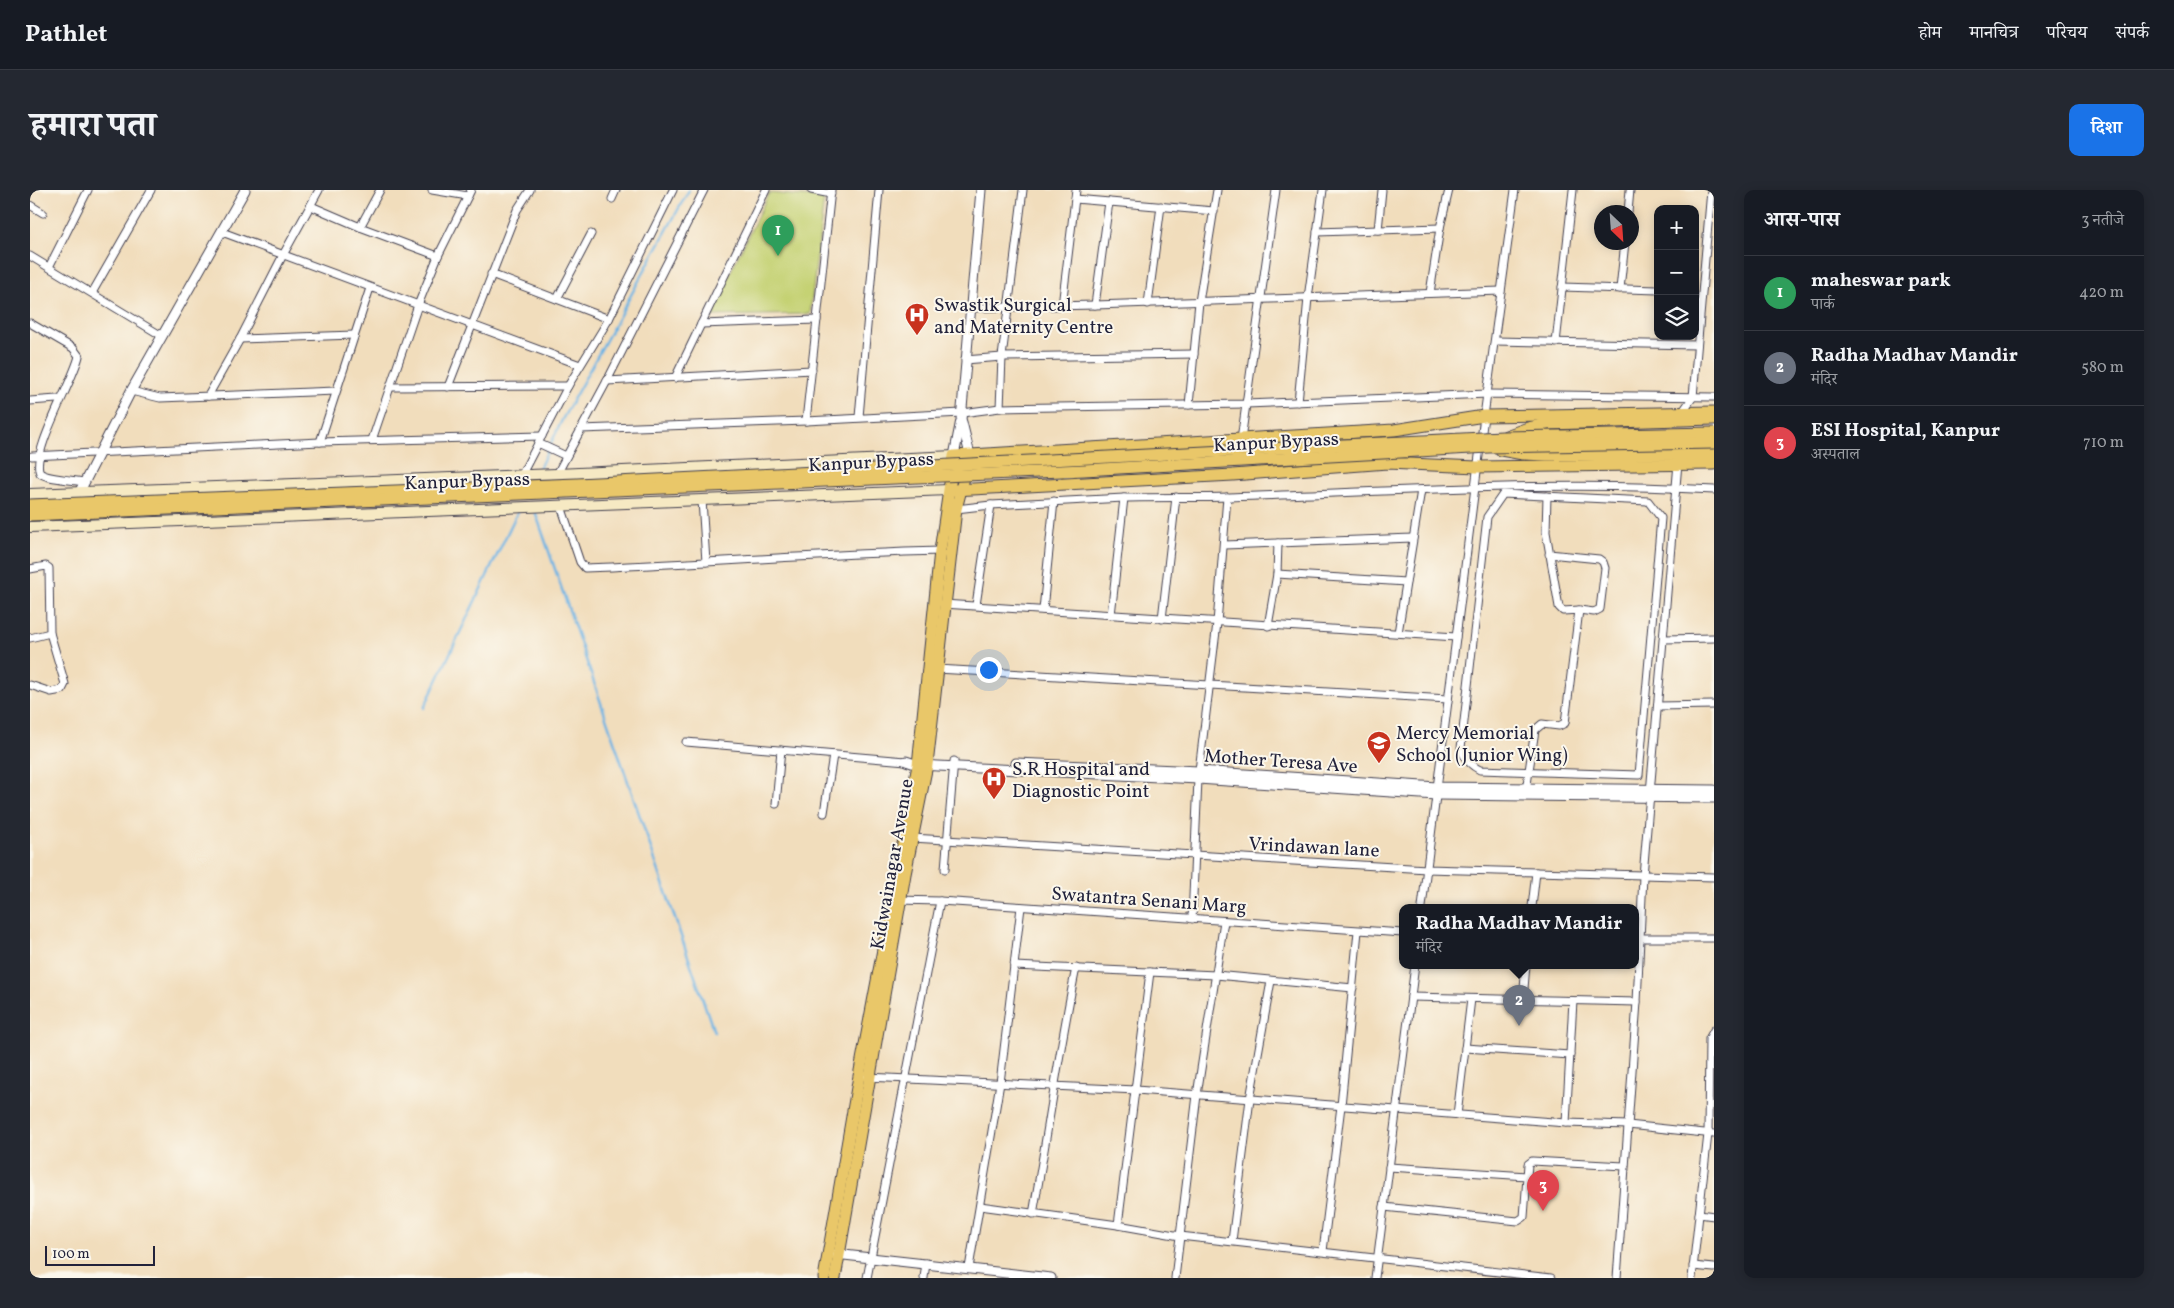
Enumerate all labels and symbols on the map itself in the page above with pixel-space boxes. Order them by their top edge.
north arrow [1594,205,1639,250]
pin: 1 [762,215,794,256]
place label: Swastik Surgical and Maternity Centre [934,293,1113,341]
hospital icon: Swastik Surgical and Maternity Centre [904,302,930,336]
street label: Kanpur Bypass [1213,427,1340,459]
street label: Kanpur Bypass [808,447,935,479]
street label: Kanpur Bypass [404,467,530,497]
your location [976,657,1002,683]
place label: Mercy Memorial School (Junior Wing) [1396,721,1568,769]
school or university icon: Mercy Memorial School (Junior Wing) [1366,730,1392,764]
street label: Mother Teresa Ave [1203,744,1359,780]
place label: S.R Hospital and Diagnostic Point [1012,757,1150,805]
hospital icon: S.R Hospital and Diagnostic Point [981,766,1007,800]
street label: Kidwainagar Avenue [865,777,921,952]
street label: Vrindawan lane [1248,832,1380,864]
street label: Swatantra Senani Marg [1050,881,1247,921]
pin: 2 [1503,985,1535,1026]
pin: 3 [1527,1170,1559,1211]
scale bar [45,1243,155,1266]

